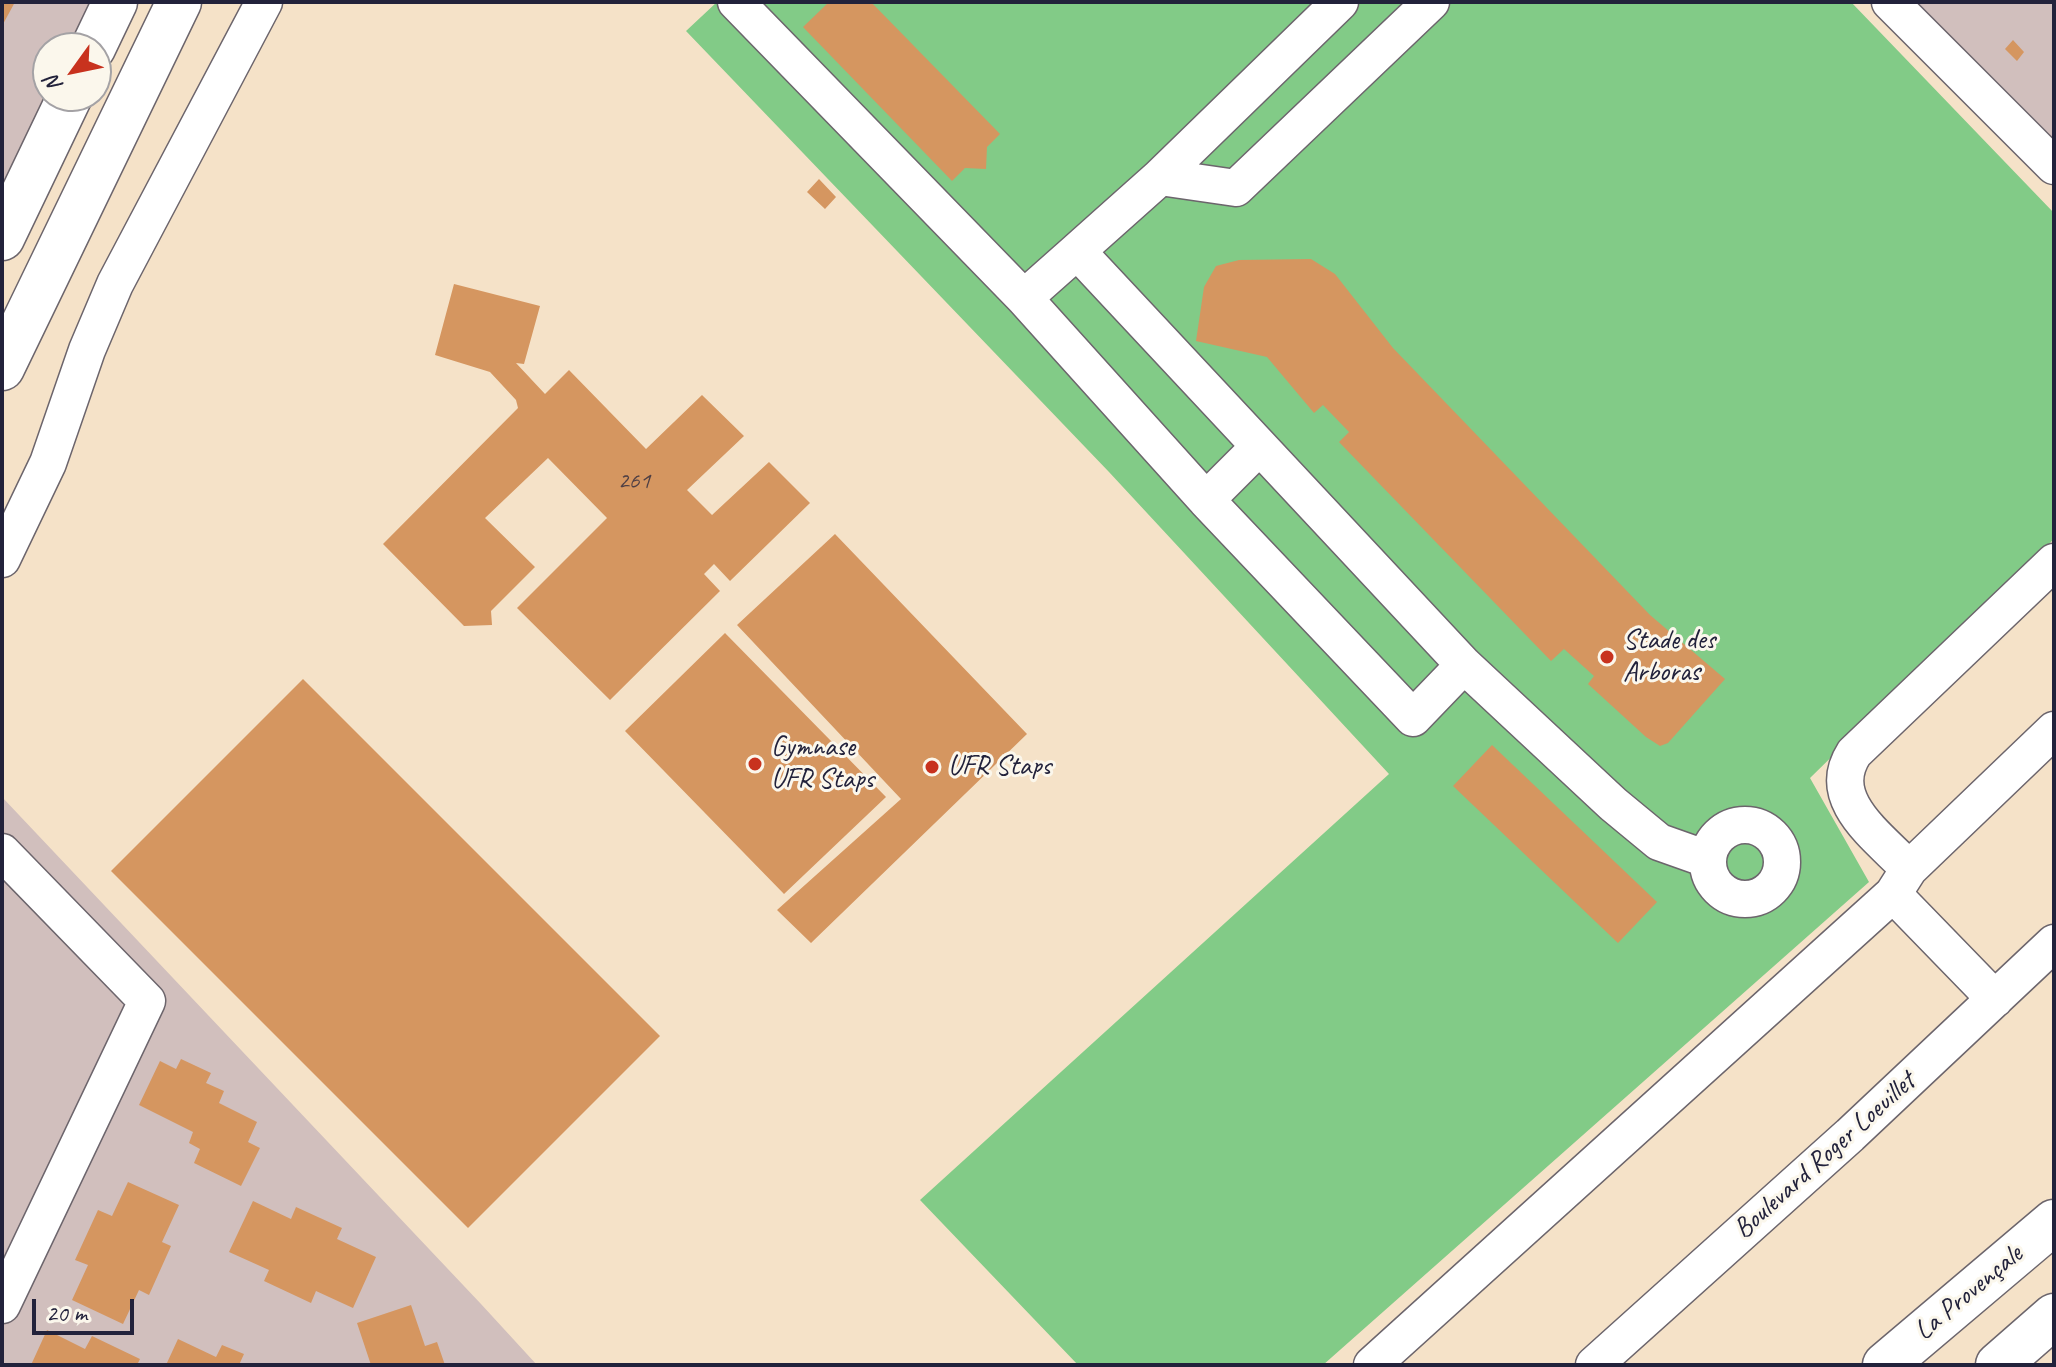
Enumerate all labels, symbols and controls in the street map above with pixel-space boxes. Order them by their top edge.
north arrow [32,32,112,112]
text: N [38,71,69,97]
house number: 261 [618,468,650,496]
place label: Stade des Arboras [1623,624,1715,690]
marker: Stade des Arboras [1598,648,1616,666]
place label: Gymnase UFR Staps [771,731,874,797]
place label: UFR Staps [948,750,1051,784]
marker: Gymnase UFR Staps [746,755,764,773]
marker: UFR Staps [923,758,941,776]
street label: Boulevard Roger Loeuillet [1727,1066,1923,1246]
street label: La Provençale [1908,1238,2030,1348]
scale bar [36,1283,138,1333]
text: 20 m [46,1298,87,1328]

